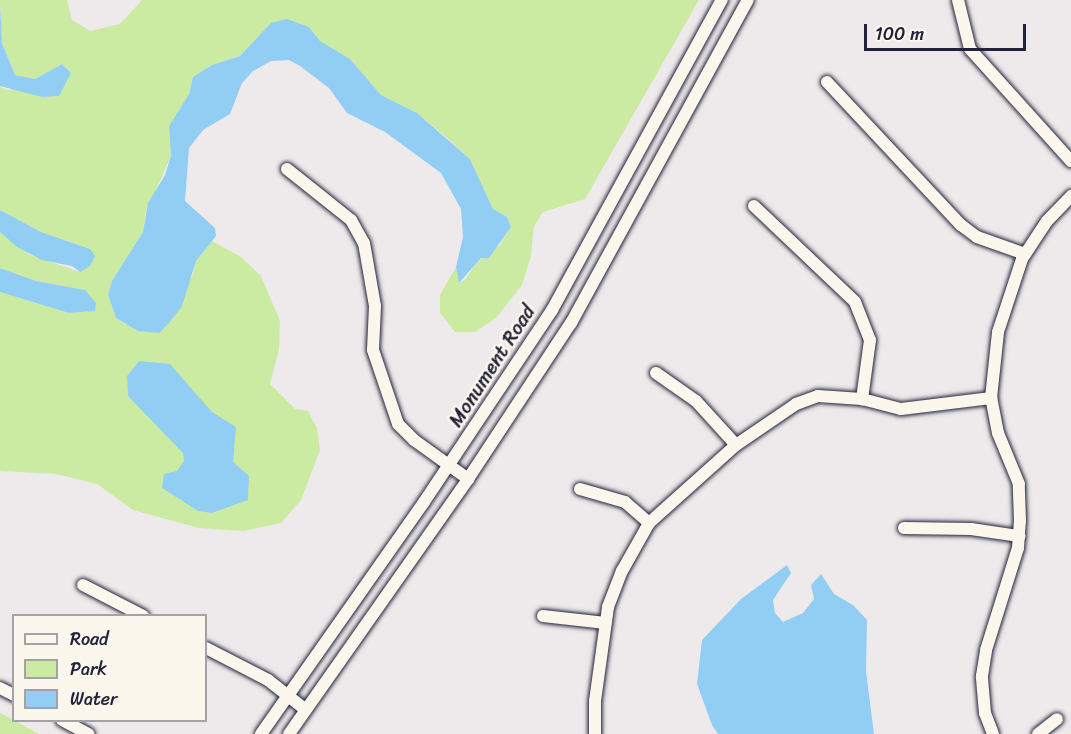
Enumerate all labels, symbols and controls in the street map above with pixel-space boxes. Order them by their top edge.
scale bar [867,12,1029,50]
text: 100 m [875,18,924,50]
street label: Monument Road [444,300,540,432]
legend [12,614,207,722]
text: Road [70,623,109,655]
text: Park [70,653,107,685]
text: Water [70,683,117,715]

